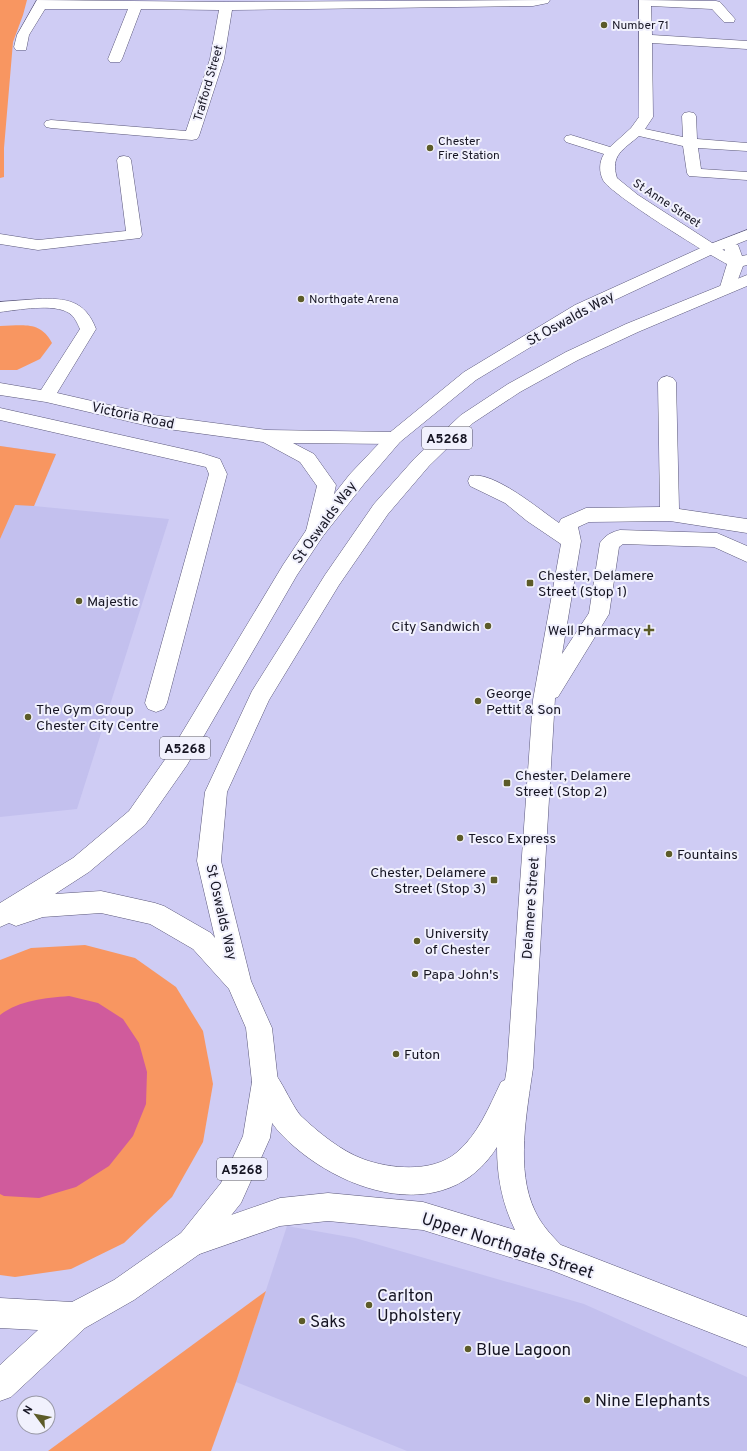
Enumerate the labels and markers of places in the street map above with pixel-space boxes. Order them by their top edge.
place label: Number 71 [612,18,669,34]
marker: Number 71 [599,20,609,30]
place label: Chester Fire Station [438,134,500,164]
marker: Chester Fire Station [425,143,435,153]
place label: Northgate Arena [309,292,399,308]
marker: Northgate Arena [296,294,306,304]
place label: Chester, Delamere Street (Stop 1) [538,568,654,601]
marker: Chester, Delamere Street (Stop 1) [525,578,535,588]
place label: Majestic [87,594,139,611]
marker: Majestic [74,596,84,606]
place label: City Sandwich [391,619,480,636]
marker: City Sandwich [483,621,493,631]
place label: Well Pharmacy [548,623,641,640]
marker: Well Pharmacy [644,625,654,635]
place label: George Pettit & Son [486,686,561,719]
marker: George Pettit & Son [473,696,483,706]
place label: The Gym Group Chester City Centre [36,702,159,735]
marker: The Gym Group Chester City Centre [23,712,33,722]
place label: Chester, Delamere Street (Stop 2) [515,768,631,801]
marker: Chester, Delamere Street (Stop 2) [502,778,512,788]
place label: Tesco Express [468,831,556,848]
marker: Tesco Express [455,833,465,843]
place label: Fountains [677,847,738,864]
marker: Fountains [664,849,674,859]
place label: Chester, Delamere Street (Stop 3) [370,865,486,898]
marker: Chester, Delamere Street (Stop 3) [489,875,499,885]
place label: University of Chester [425,926,490,959]
marker: University of Chester [412,936,422,946]
place label: Papa John's [423,967,499,984]
marker: Papa John's [410,969,420,979]
place label: Futon [404,1047,440,1064]
marker: Futon [391,1049,401,1059]
place label: Carlton Upholstery [377,1286,461,1328]
marker: Carlton Upholstery [364,1300,374,1310]
place label: Saks [310,1312,346,1334]
marker: Saks [297,1316,307,1326]
place label: Blue Lagoon [476,1340,571,1362]
marker: Blue Lagoon [463,1344,473,1354]
place label: Nine Elephants [595,1391,710,1413]
marker: Nine Elephants [582,1395,592,1405]

